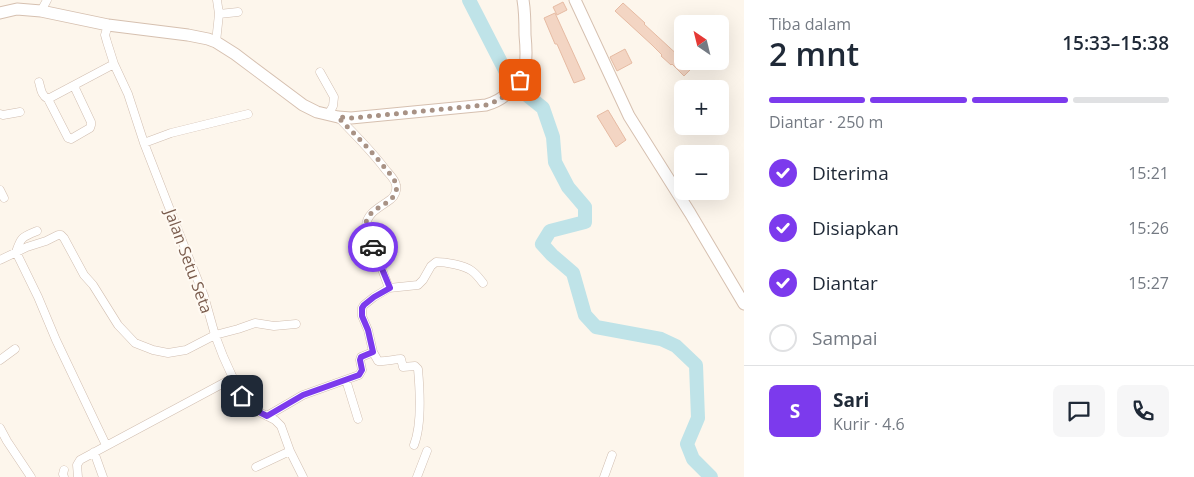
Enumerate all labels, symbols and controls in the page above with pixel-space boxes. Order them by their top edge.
text: Tiba dalam [769,13,851,35]
north arrow [674,15,729,70]
map controls [674,15,729,200]
text: 15:33–15:38 [1062,30,1169,56]
text: 2 mnt [769,32,859,75]
pin [499,59,541,101]
icon: bag [506,66,534,94]
button: + [674,80,729,135]
text: Diantar · 250 m [769,111,883,133]
button: − [674,145,729,200]
icon: check [769,159,797,187]
text: Diterima [812,160,889,186]
text: 15:21 [1128,162,1169,184]
street label: Jalan Setu Seta [159,204,218,316]
icon: check [769,214,797,242]
text: Disiapkan [812,215,899,241]
text: 15:26 [1128,217,1169,239]
courier [348,222,398,272]
icon: car [359,233,387,261]
icon: check [769,269,797,297]
text: Diantar [812,270,878,296]
text: 15:27 [1128,272,1169,294]
text: Sampai [812,325,878,351]
pin [221,375,263,417]
icon: home [228,382,256,410]
button: chat [1053,385,1105,437]
button: phone [1117,385,1169,437]
text: Sari [833,387,869,413]
text: S [790,398,800,424]
text: Kurir · 4.6 [833,413,905,435]

